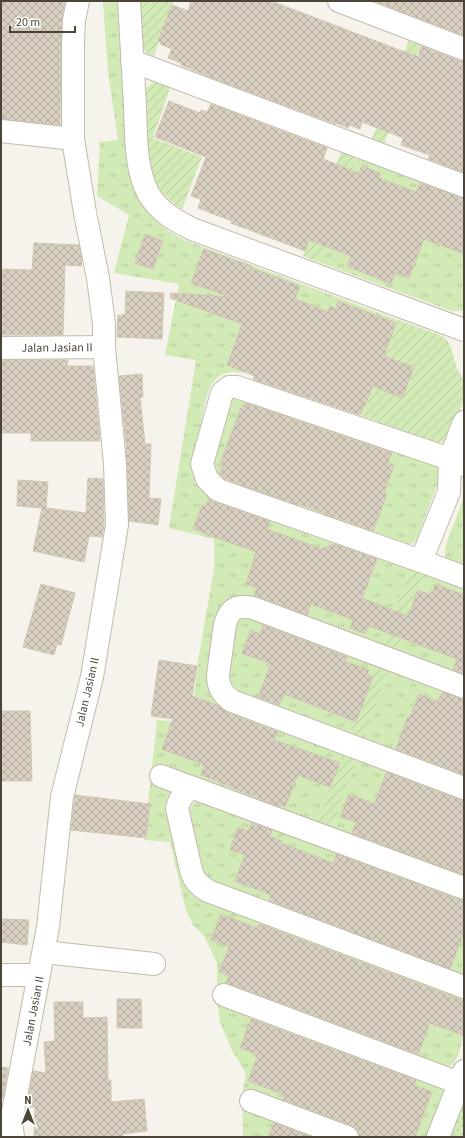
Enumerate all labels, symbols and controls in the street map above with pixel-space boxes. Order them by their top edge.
scale bar [10,8,75,34]
text: 20 m [16,14,40,31]
street label: Jalan Jasian II [21,339,93,357]
street label: Jalan Jasian II [71,656,104,729]
street label: Jalan Jasian II [18,975,49,1048]
north arrow [8,1090,48,1130]
text: N [24,1093,32,1108]

